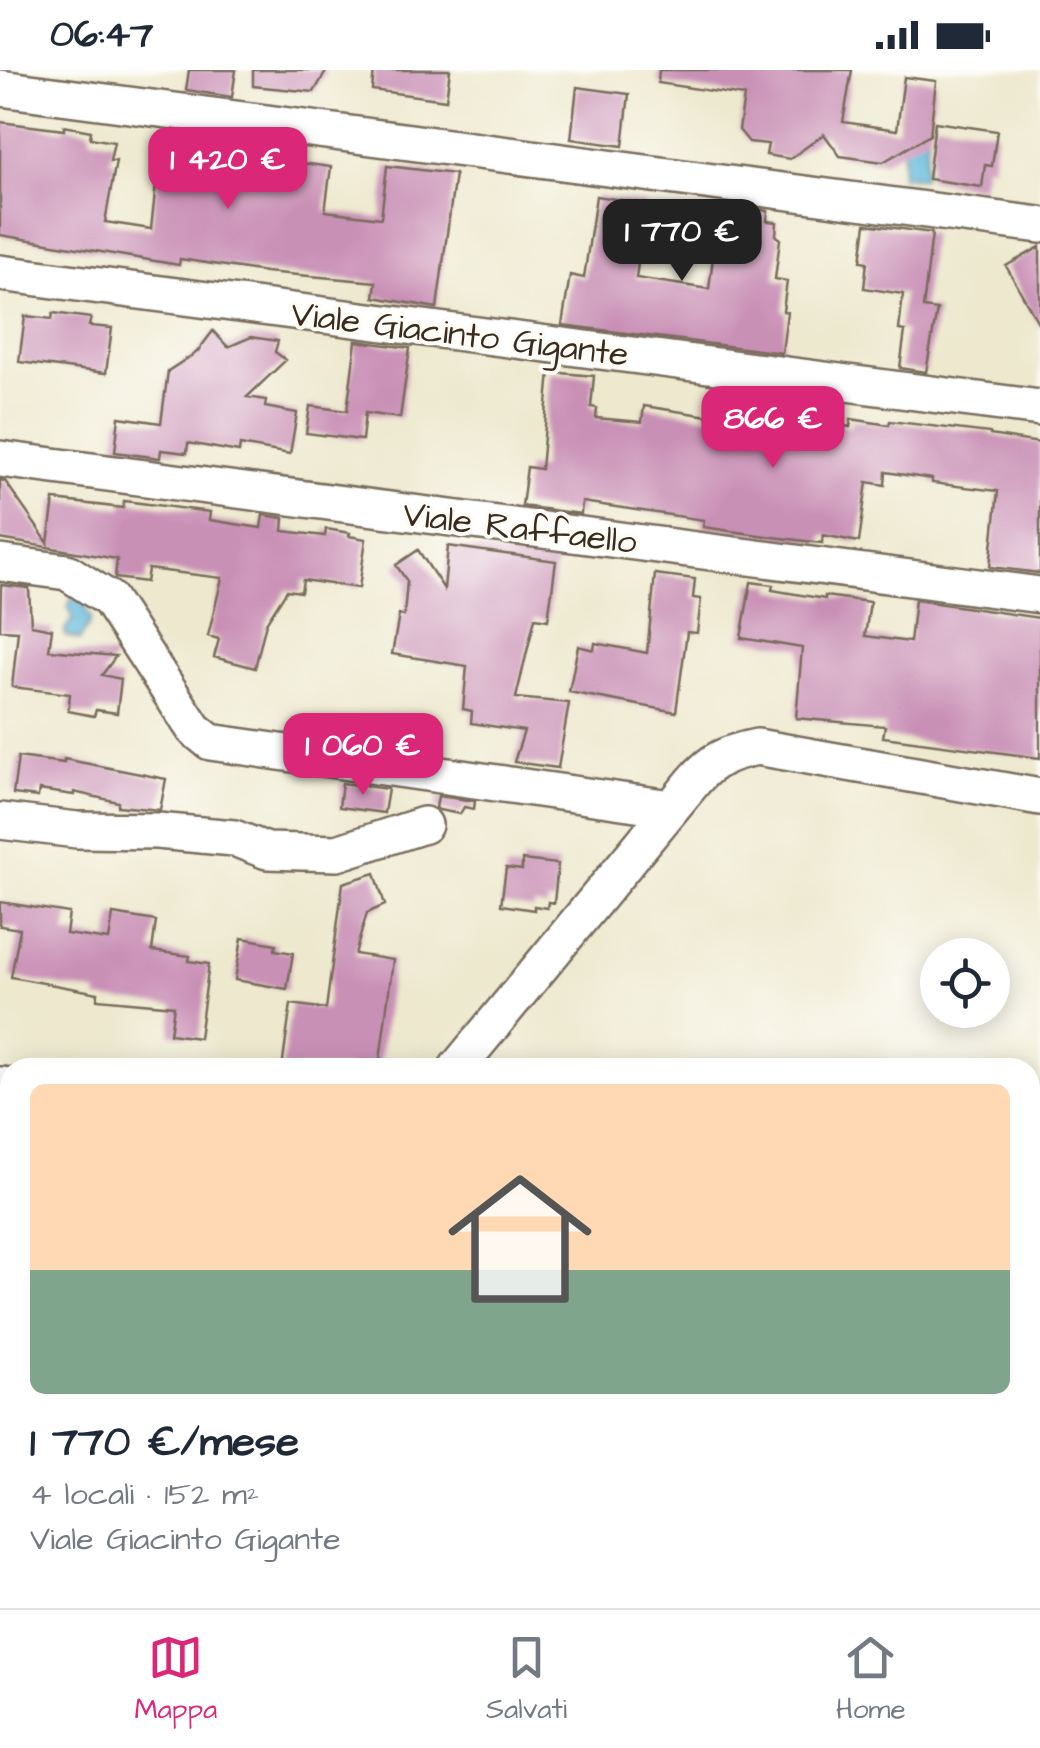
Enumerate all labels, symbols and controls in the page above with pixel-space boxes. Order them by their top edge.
text: 06:47 [50,9,153,61]
pin: 1 420 € [136,127,320,212]
text: 1 420 € [170,137,286,182]
pin: 1 770 € [590,199,774,284]
text: 1 770 € [625,209,739,254]
street label: Viale Giacinto Gigante [288,289,631,381]
pin: 866 € [703,386,843,471]
text: 866 € [723,396,823,441]
street label: Viale Raffaello [400,490,640,567]
pin: 1 060 € [271,713,455,798]
text: 1 060 € [305,723,421,768]
map controls [920,938,1010,1028]
button: locate [920,938,1010,1028]
icon: home [430,1149,610,1329]
text: 1 770 €/mese [30,1414,299,1472]
text: 4 locali · 152 m² [30,1472,259,1517]
text: Viale Giacinto Gigante [30,1517,341,1562]
tab: Mappa [134,1630,217,1729]
tab: Salvati [486,1630,567,1729]
tab: Home [836,1630,906,1729]

